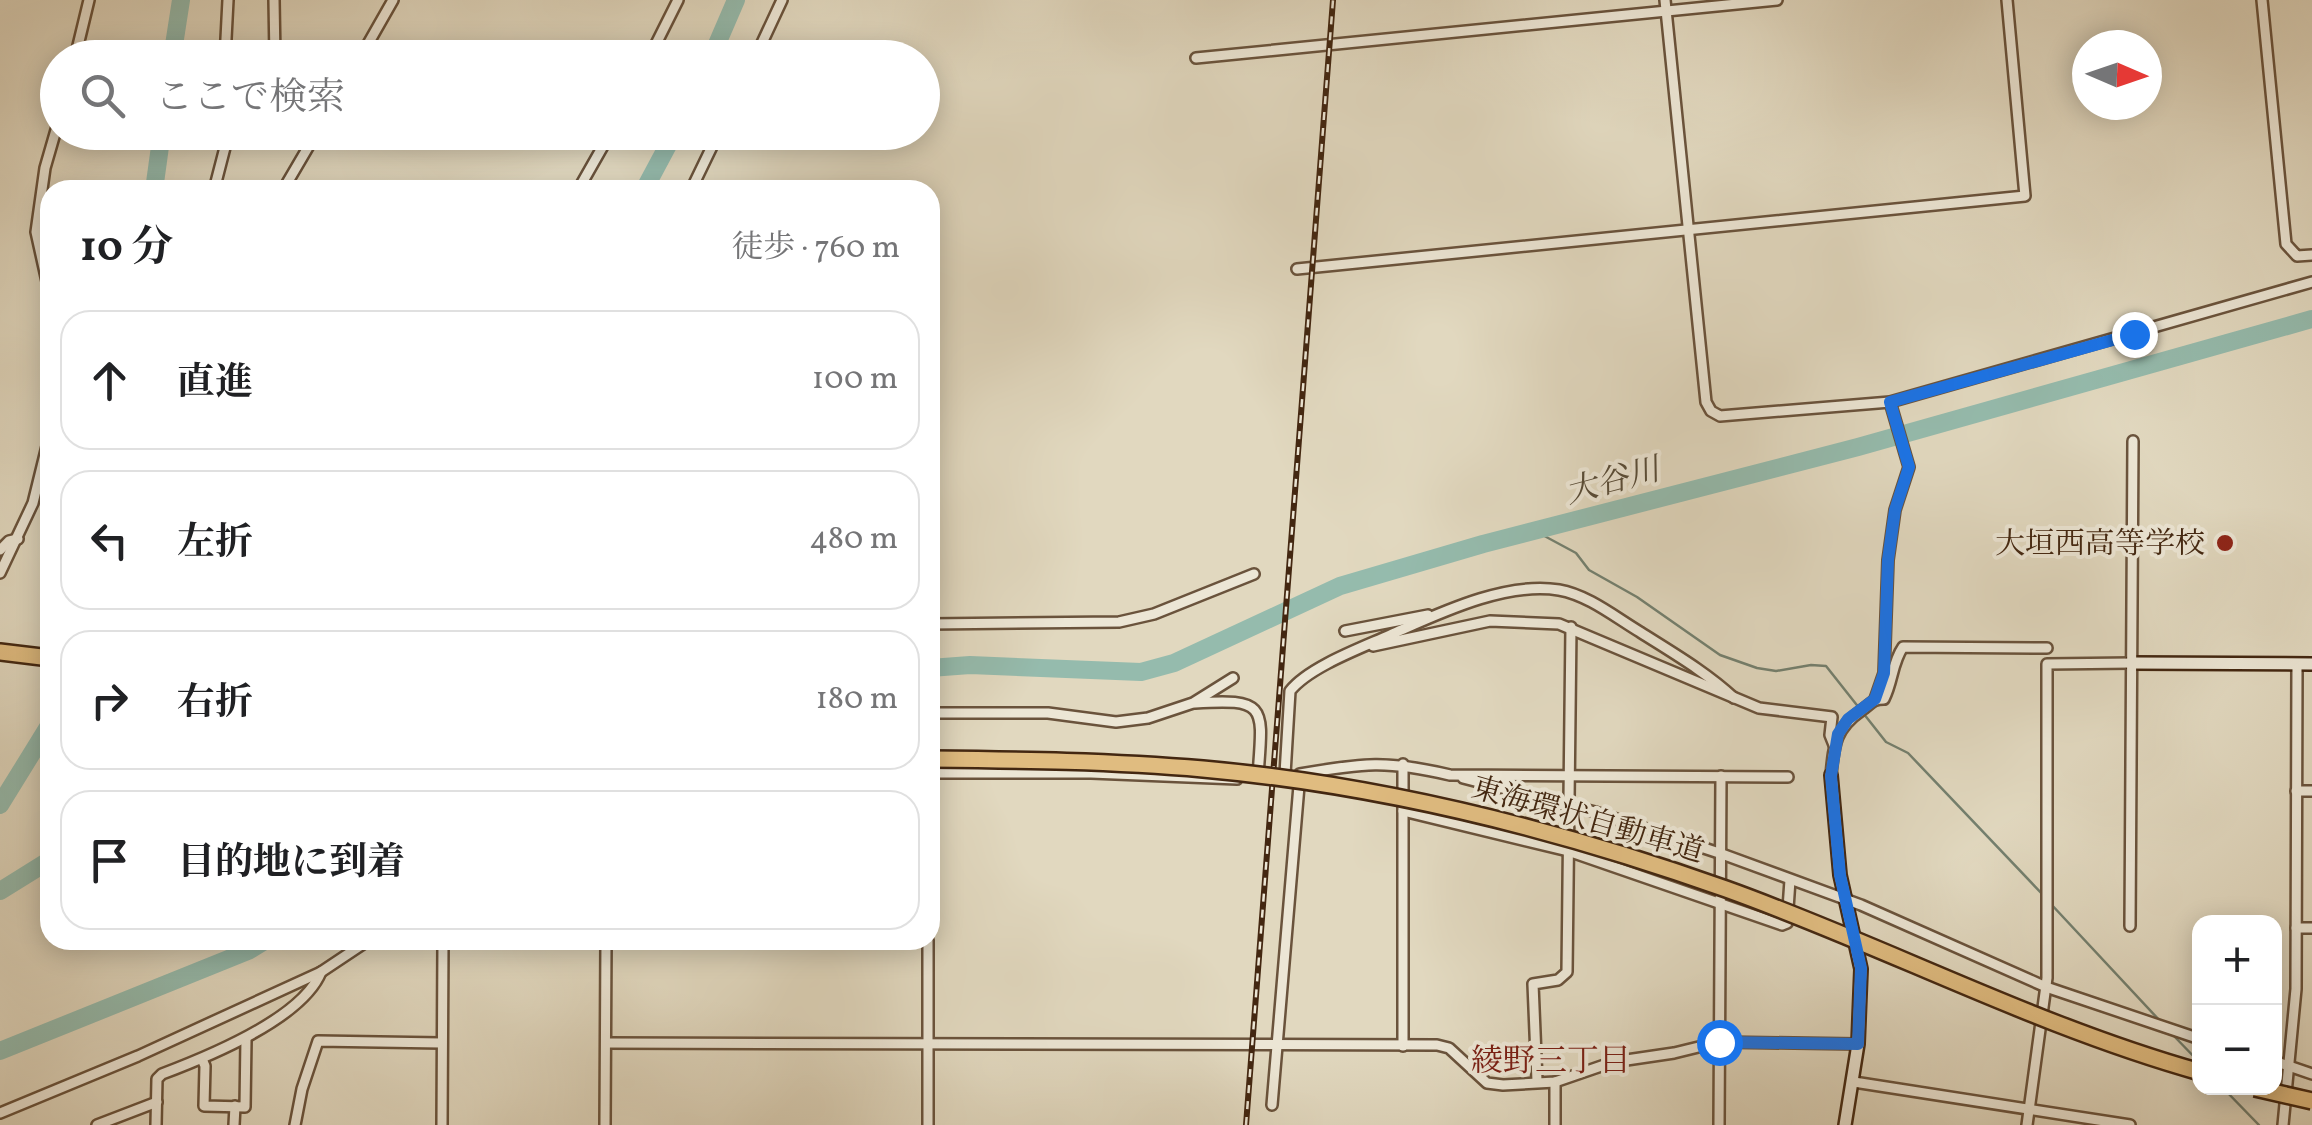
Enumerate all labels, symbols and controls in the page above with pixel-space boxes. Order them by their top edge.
north arrow [2072,30,2162,120]
search box [40,40,940,150]
icon: search [75,68,130,123]
text: ここで検索 [155,73,345,126]
text: 10 分 [80,220,173,279]
text: 徒歩 · 760 m [731,227,900,271]
route end [2112,312,2158,358]
icon: ahead [82,353,137,408]
text: 直進 [177,358,253,411]
text: 100 m [812,358,898,402]
water label: 大谷川 [1561,448,1668,517]
icon: left [82,513,137,568]
text: 左折 [177,518,253,571]
text: 480 m [809,518,898,562]
place label: 大垣西高等学校 [1995,524,2205,566]
marker: 大垣西高等学校 [2214,532,2236,554]
icon: right [82,673,137,728]
text: 右折 [177,678,253,731]
text: 180 m [815,678,898,722]
street label: 東海環状自動車道 [1466,768,1709,874]
icon: arrive [82,833,137,888]
text: 目的地に到着 [177,838,405,891]
map controls [2192,915,2282,1095]
button: + [2192,915,2282,1005]
button: − [2192,1005,2282,1095]
route start [1697,1020,1743,1066]
district label: 綾野三丁目 [1471,1041,1631,1085]

